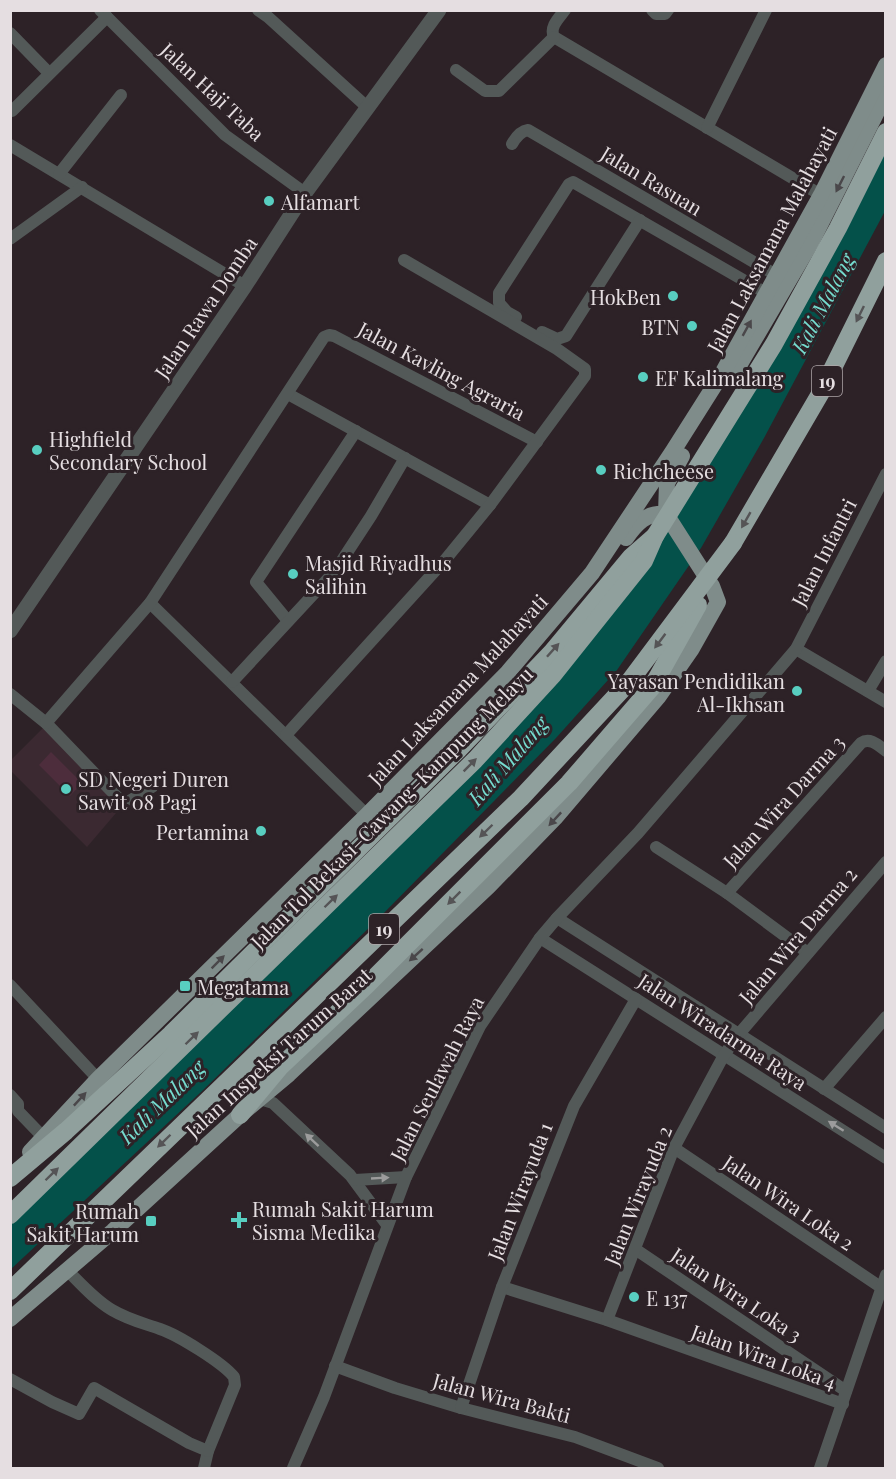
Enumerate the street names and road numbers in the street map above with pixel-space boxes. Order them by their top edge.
street label: Jalan Haji Taba [155,35,271,146]
street label: Jalan Laksamana Malahayati [699,121,842,357]
street label: Jalan Rasuan [595,139,708,221]
street label: Jalan Rawa Domba [147,231,263,384]
street label: Jalan Kavling Agraria [353,314,530,426]
road number: 19 [812,366,842,396]
street label: Jalan Infantri [784,493,862,611]
street label: Jalan Laksamana Malahayati [360,588,553,791]
street label: Jalan Tol Bekasi–Cawang–Kampung Melayu [243,660,538,955]
street label: Jalan Wira Darma 3 [716,729,850,874]
street label: Jalan Wira Darma 2 [731,861,862,1010]
road number: 19 [369,914,399,944]
street label: Jalan Inspeksi Tarum Barat [178,960,378,1144]
street label: Jalan Wiradarma Raya [633,966,813,1096]
street label: Jalan Seulawah Raya [382,991,489,1166]
street label: Jalan Wirayuda 1 [480,1118,558,1265]
street label: Jalan Wirayuda 2 [596,1121,677,1270]
street label: Jalan Wira Loka 2 [717,1148,860,1256]
street label: Jalan Wira Loka 3 [666,1240,808,1348]
street label: Jalan Wira Loka 4 [687,1317,840,1395]
street label: Jalan Wira Bakti [429,1365,574,1428]

